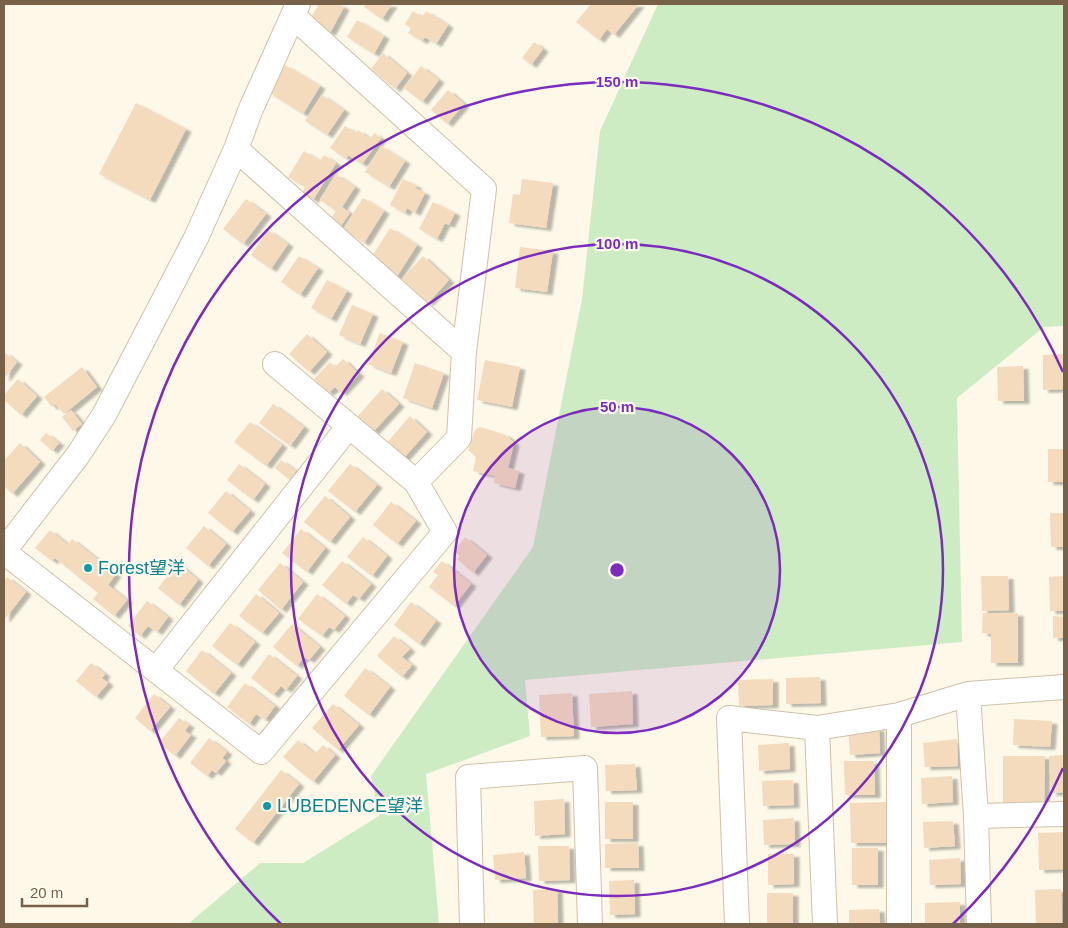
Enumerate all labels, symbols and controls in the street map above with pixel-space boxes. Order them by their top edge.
text: 150 m [596,73,638,90]
text: 100 m [596,235,638,252]
text: 50 m [600,398,634,415]
place label: Forest望洋 [98,558,185,578]
centre of rings [608,561,626,579]
marker: Forest望洋 [82,562,94,574]
place label: LUBEDENCE望洋 [277,796,423,816]
marker: LUBEDENCE望洋 [261,800,273,812]
scale bar [22,876,88,908]
text: 20 m [30,884,63,901]

